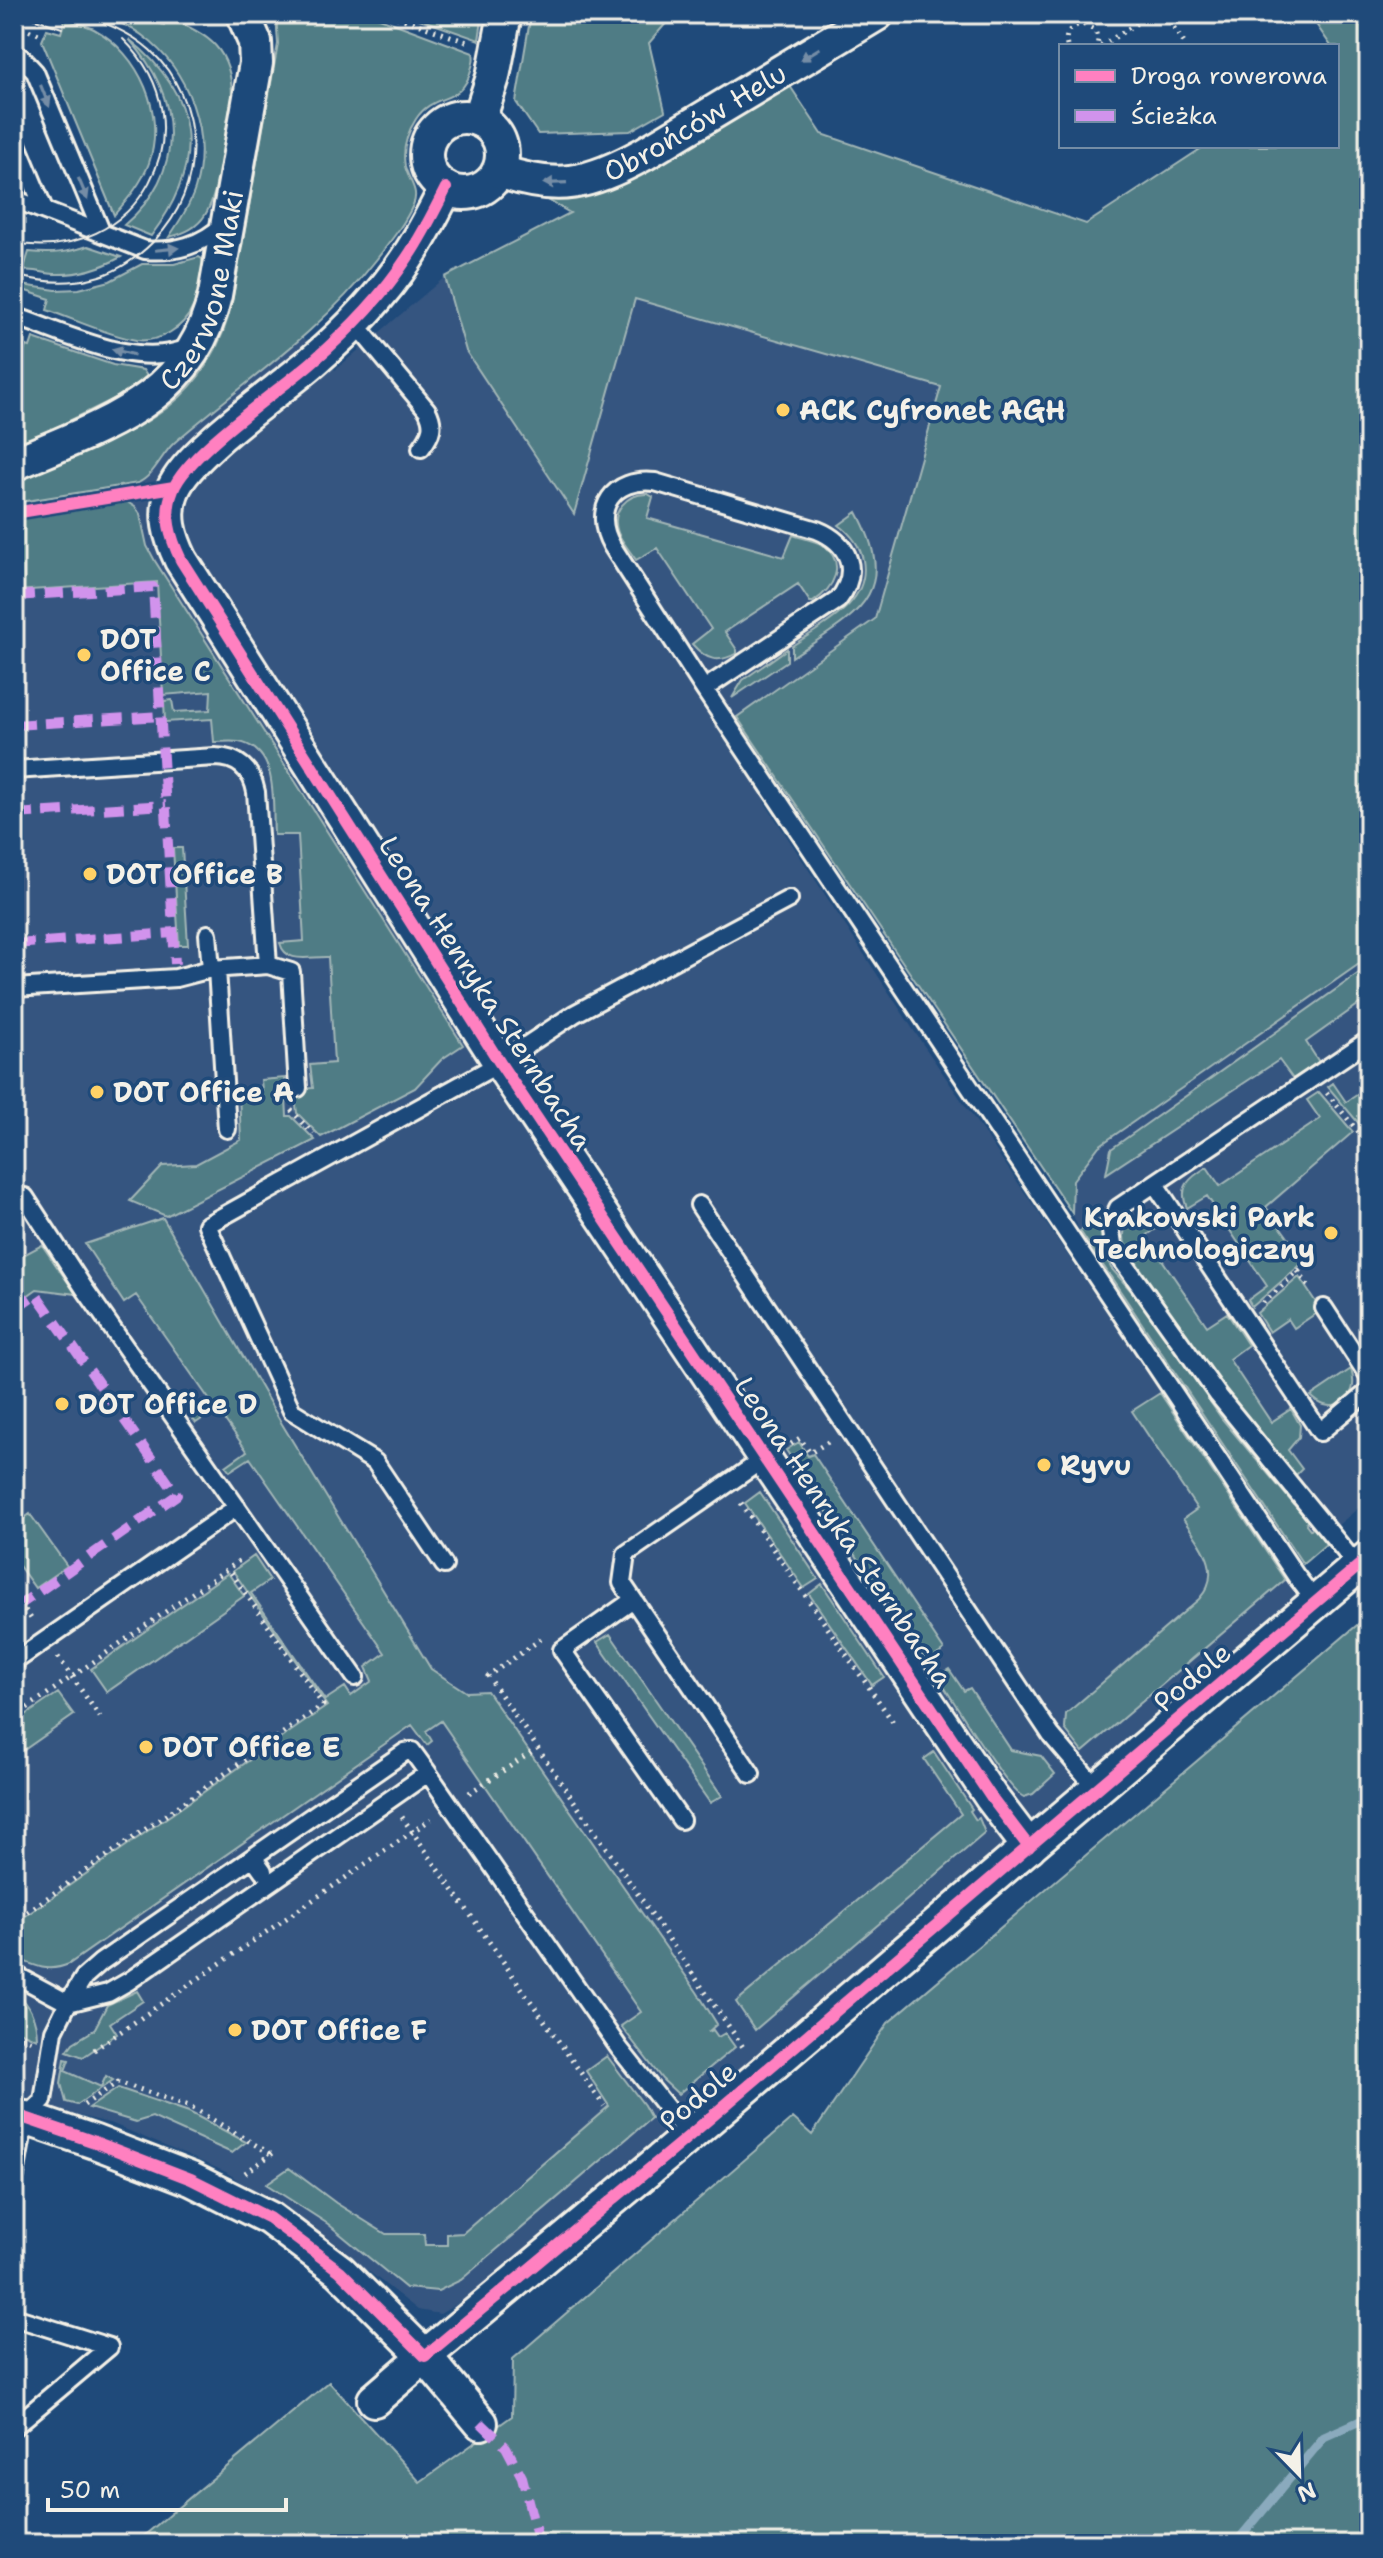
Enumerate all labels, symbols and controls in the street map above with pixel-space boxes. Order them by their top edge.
legend [1059,44,1339,148]
one-way arrow [799,47,821,61]
street label: Obrońców Helu [597,54,793,191]
text: Droga rowerowa [1131,60,1327,92]
one-way arrow [39,84,52,108]
text: Ścieżka [1131,100,1217,132]
one-way arrow [542,176,567,189]
one-way arrow [77,177,90,201]
street label: Czerwone Maki [150,187,252,399]
one-way arrow [155,243,180,256]
one-way arrow [111,345,136,357]
place label: ACK Cyfronet AGH [799,391,1065,429]
marker: ACK Cyfronet AGH [774,401,792,419]
place label: DOT Office C [100,620,211,690]
marker: DOT Office C [75,646,93,664]
street label: Leona Henryka Sternbacha [370,828,602,1158]
place label: DOT Office B [106,855,283,893]
marker: DOT Office B [81,865,99,883]
place label: DOT Office A [113,1073,294,1111]
marker: DOT Office A [88,1083,106,1101]
place label: Krakowski Park Technologiczny [1084,1198,1315,1268]
marker: Krakowski Park Technologiczny [1322,1224,1340,1242]
street label: Leona Henryka Sternbacha [725,1369,963,1695]
place label: DOT Office D [78,1385,257,1423]
marker: DOT Office D [53,1395,71,1413]
place label: Ryvu [1060,1446,1132,1484]
marker: Ryvu [1035,1456,1053,1474]
street label: Podole [1145,1633,1239,1721]
place label: DOT Office E [162,1728,340,1766]
marker: DOT Office E [137,1738,155,1756]
place label: DOT Office F [251,2011,427,2049]
marker: DOT Office F [226,2021,244,2039]
street label: Podole [651,2052,745,2140]
north arrow [1259,2434,1339,2514]
scale bar [48,2462,286,2512]
text: 50 m [60,2474,120,2506]
text: N [1293,2475,1320,2509]

